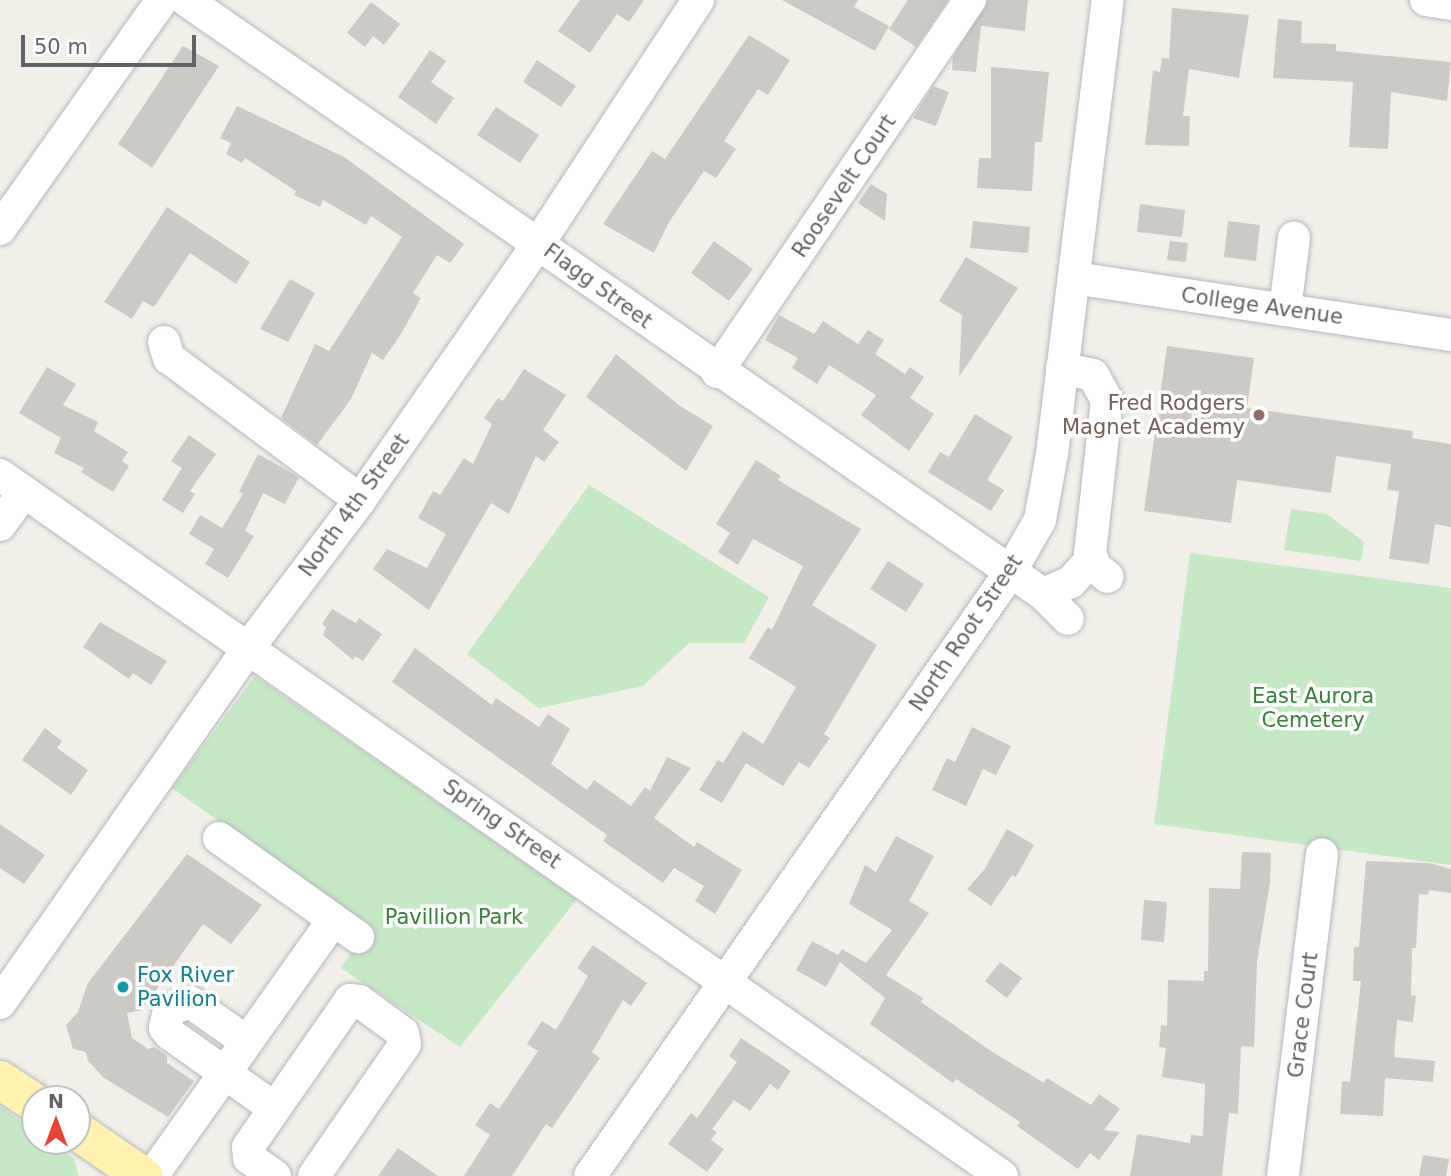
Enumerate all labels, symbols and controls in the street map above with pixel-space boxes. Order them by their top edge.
scale bar [24,21,200,65]
text: 50 m [34,35,88,59]
street label: Roosevelt Court [787,110,901,262]
street label: Flagg Street [539,238,657,334]
street label: College Avenue [1180,282,1344,330]
place label: Fred Rodgers Magnet Academy [1062,390,1245,440]
marker: Fred Rodgers Magnet Academy [1251,407,1267,423]
street label: North 4th Street [294,429,414,581]
street label: North Root Street [904,550,1028,716]
park label: East Aurora Cemetery [1252,683,1374,733]
street label: Spring Street [438,774,566,874]
park label: Pavillion Park [385,904,523,930]
street label: Grace Court [1283,951,1323,1079]
place label: Fox River Pavilion [137,962,234,1012]
marker: Fox River Pavilion [115,979,131,995]
north arrow [21,1085,91,1155]
text: N [48,1090,64,1112]

